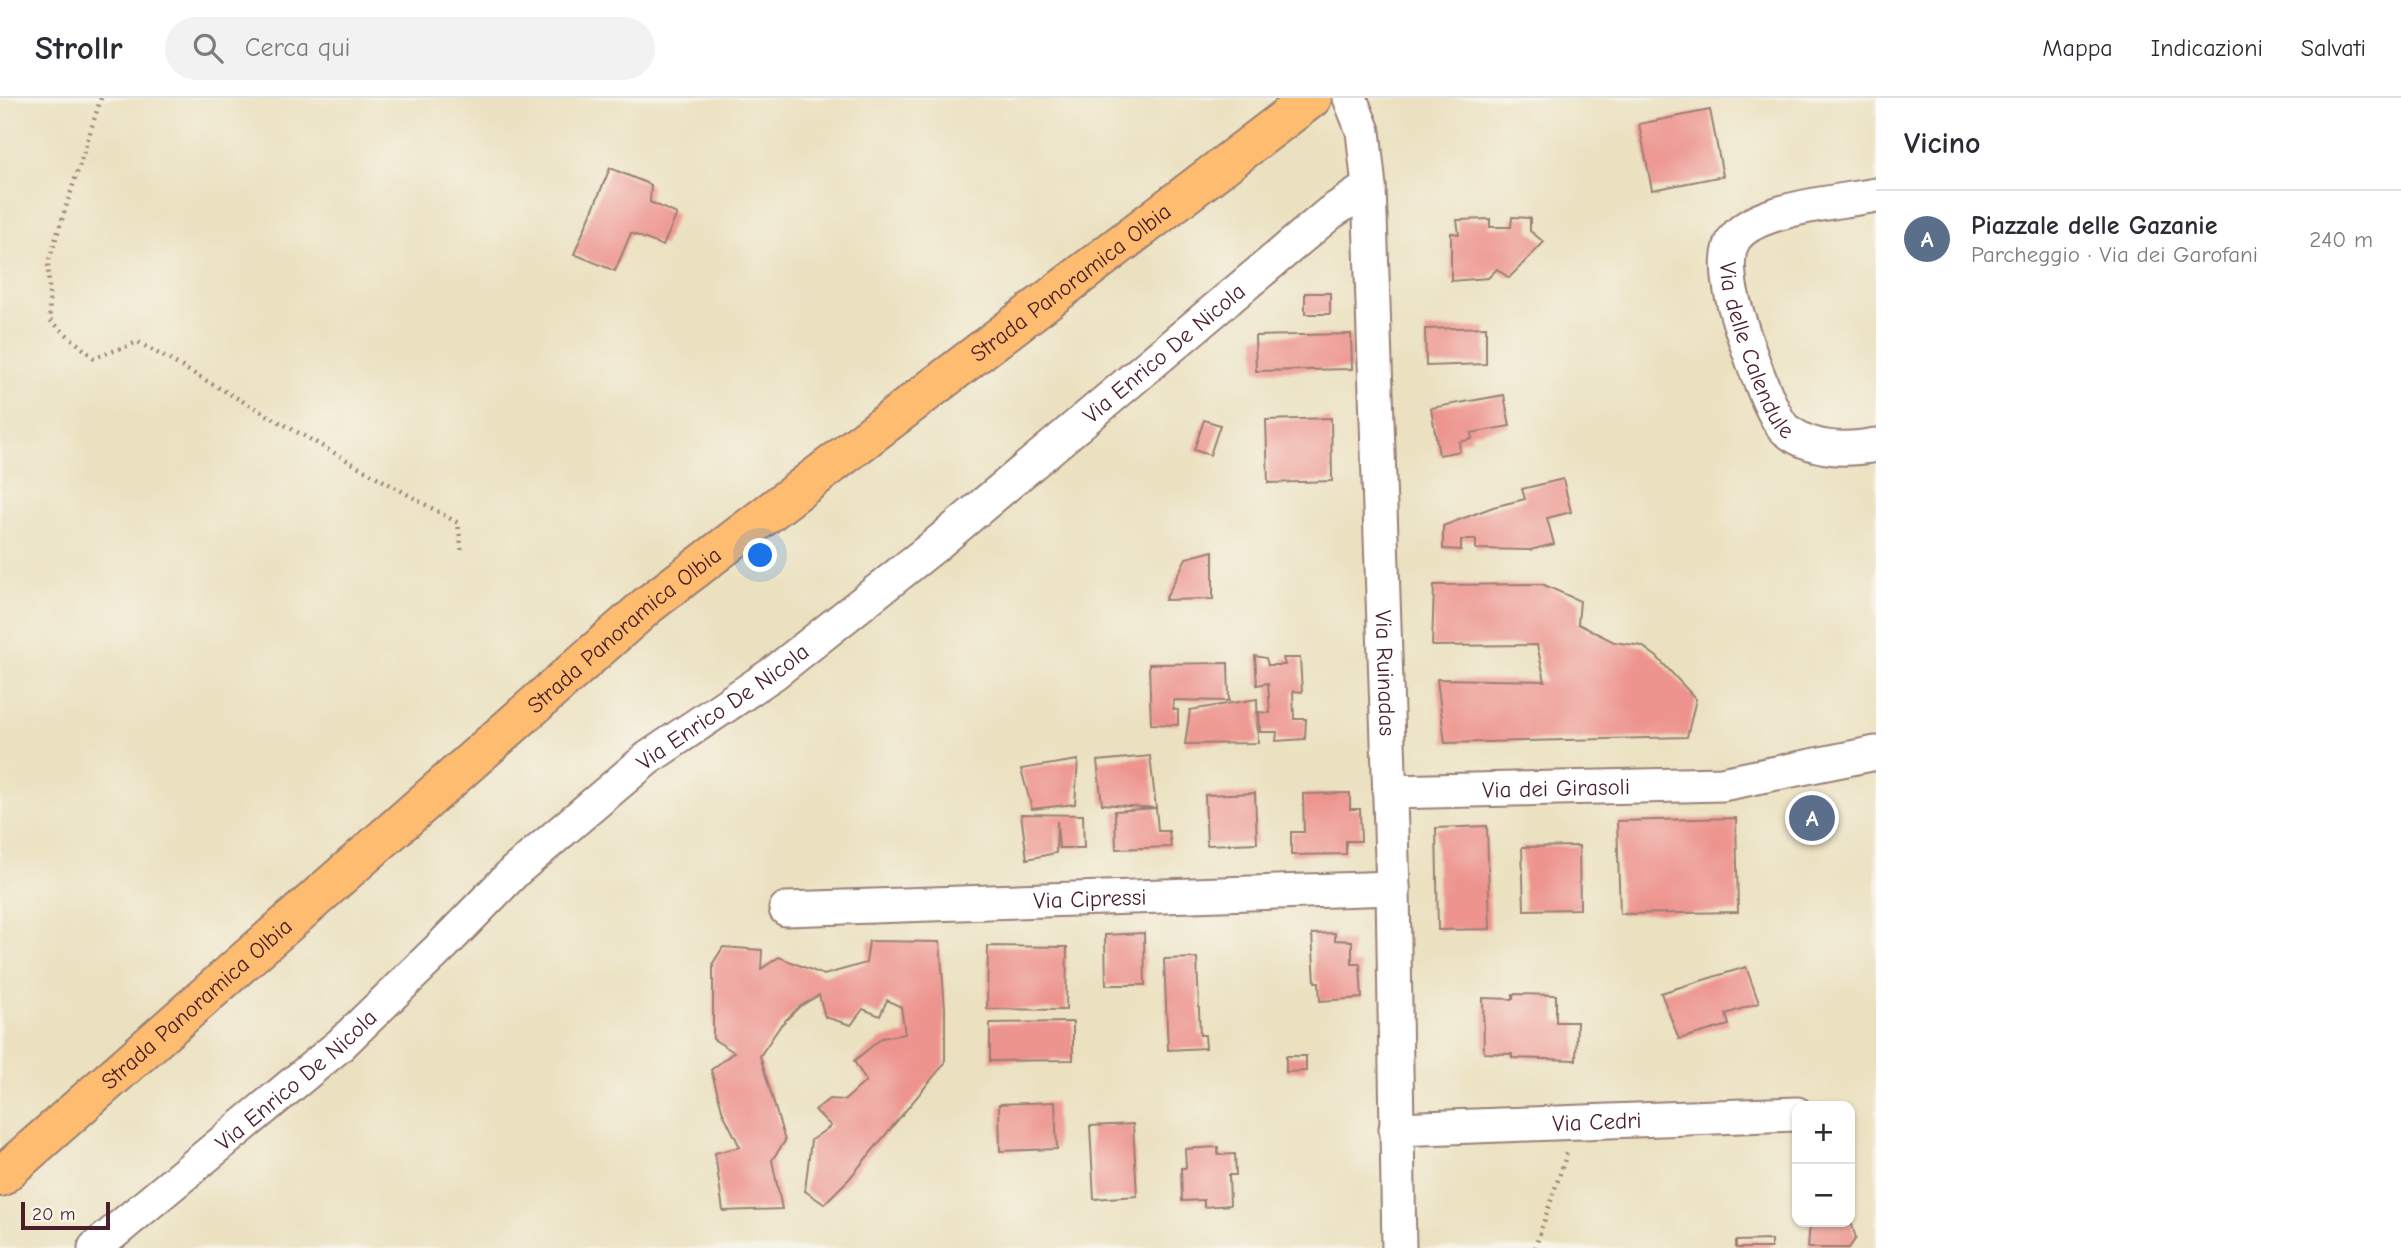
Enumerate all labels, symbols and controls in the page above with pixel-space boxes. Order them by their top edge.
search box [165,17,655,80]
text: Strollr [35,29,123,67]
icon: search [189,29,227,67]
text: Cerca qui [245,33,350,63]
text: Mappa [2042,34,2113,62]
text: Indicazioni [2151,34,2263,62]
text: Salvati [2301,34,2366,62]
text: Vicino [1904,126,1981,161]
street label: Strada Panoramica Olbia [965,197,1176,367]
text: Piazzale delle Gazanie [1971,211,2217,241]
text: A [1921,226,1933,253]
text: 240 m [2309,226,2373,253]
text: Parcheggio · Via dei Garofani [1971,241,2258,268]
street label: Via delle Calendule [1715,261,1799,444]
street label: Via Enrico De Nicola [1077,277,1250,429]
your location [743,538,777,572]
street label: Strada Panoramica Olbia [521,541,726,719]
street label: Via Ruinadas [1370,609,1401,736]
street label: Via Enrico De Nicola [631,637,814,776]
street label: Via dei Girasoli [1482,773,1630,803]
pin: A [1789,792,1835,844]
street label: Via Cipressi [1033,883,1147,914]
street label: Strada Panoramica Olbia [96,912,297,1095]
street label: Via Enrico De Nicola [210,1004,382,1156]
map controls [1792,1101,1855,1227]
button: + [1792,1101,1855,1164]
street label: Via Cedri [1552,1106,1642,1137]
button: − [1792,1164,1855,1227]
scale bar [21,1199,110,1231]
text: 20 m [32,1203,76,1225]

